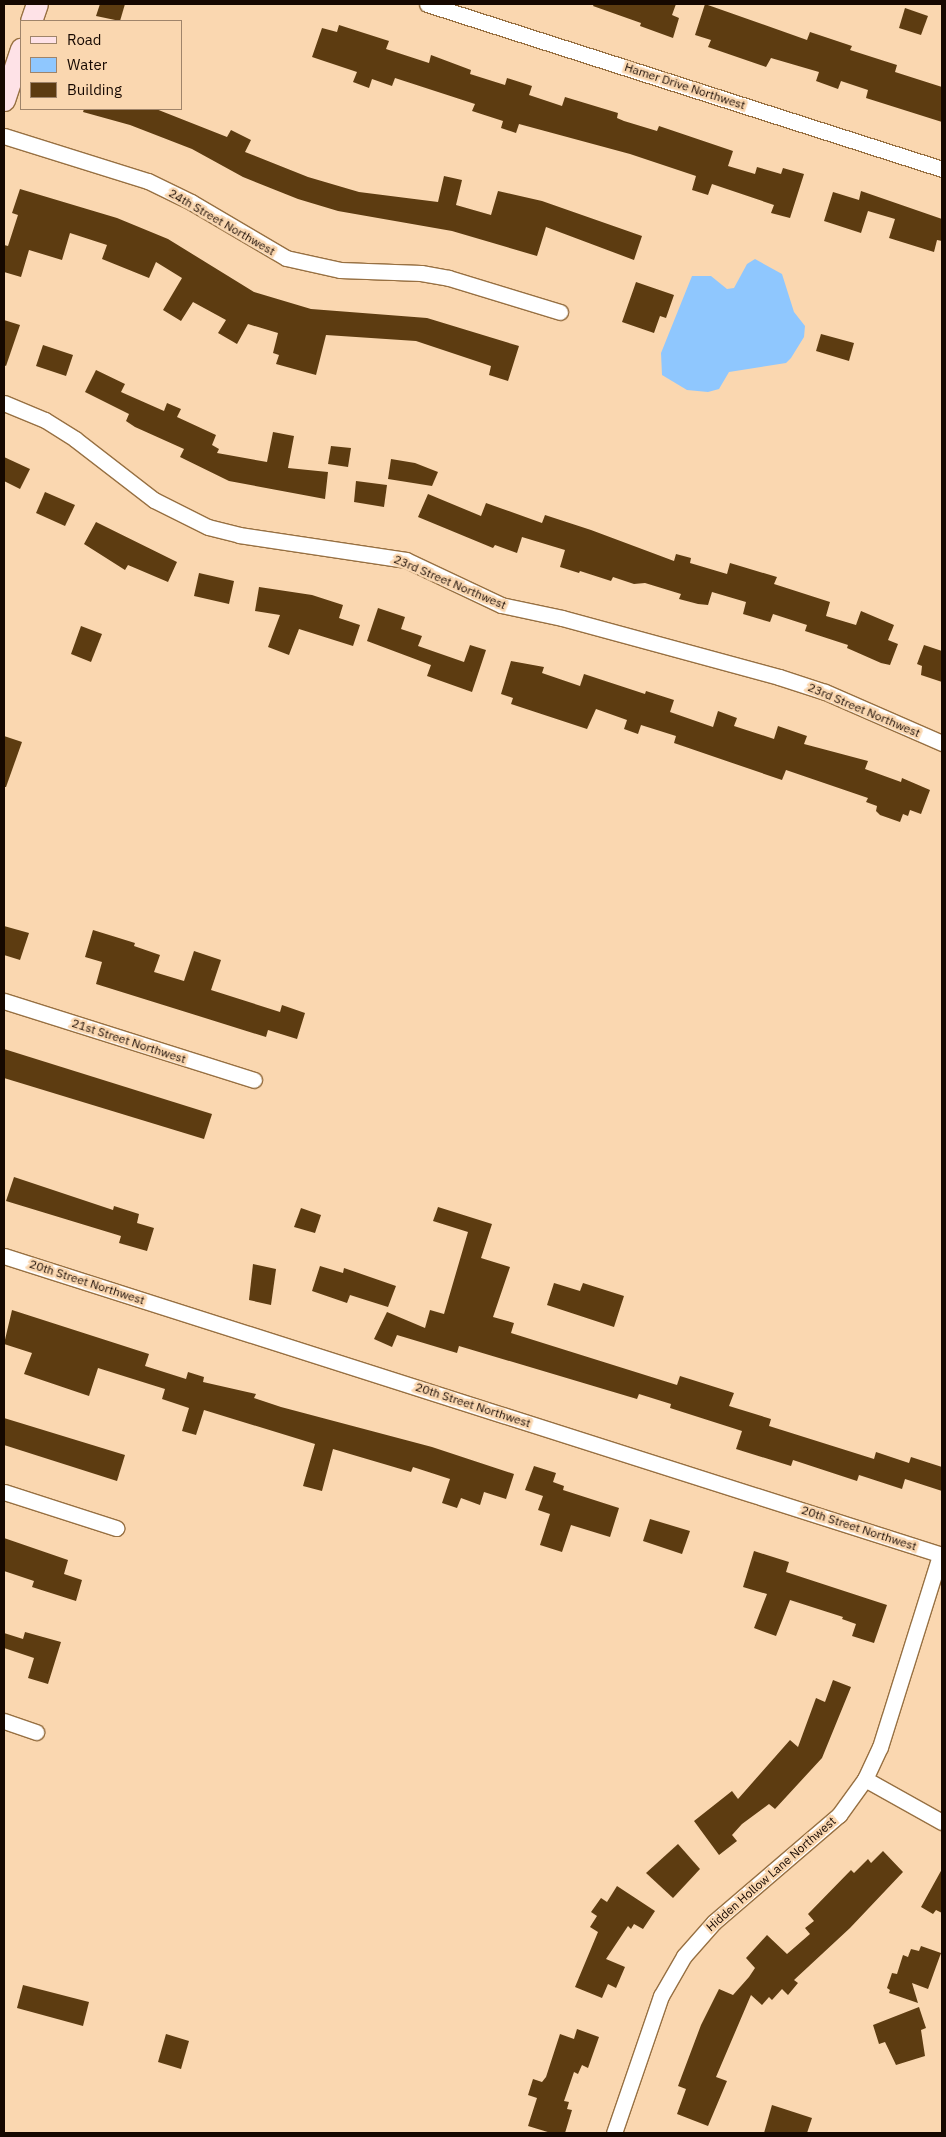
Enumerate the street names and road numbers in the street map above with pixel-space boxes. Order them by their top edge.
street label: Hamer Drive Northwest [623,60,747,112]
street label: 24th Street Northwest [166,186,278,258]
street label: 23rd Street Northwest [392,552,508,612]
street label: 23rd Street Northwest [806,680,922,740]
street label: 21st Street Northwest [70,1016,188,1066]
street label: 20th Street Northwest [28,1257,146,1307]
street label: 20th Street Northwest [414,1380,532,1430]
street label: 20th Street Northwest [800,1503,918,1553]
street label: Hidden Hollow Lane Northwest [703,1814,839,1934]

